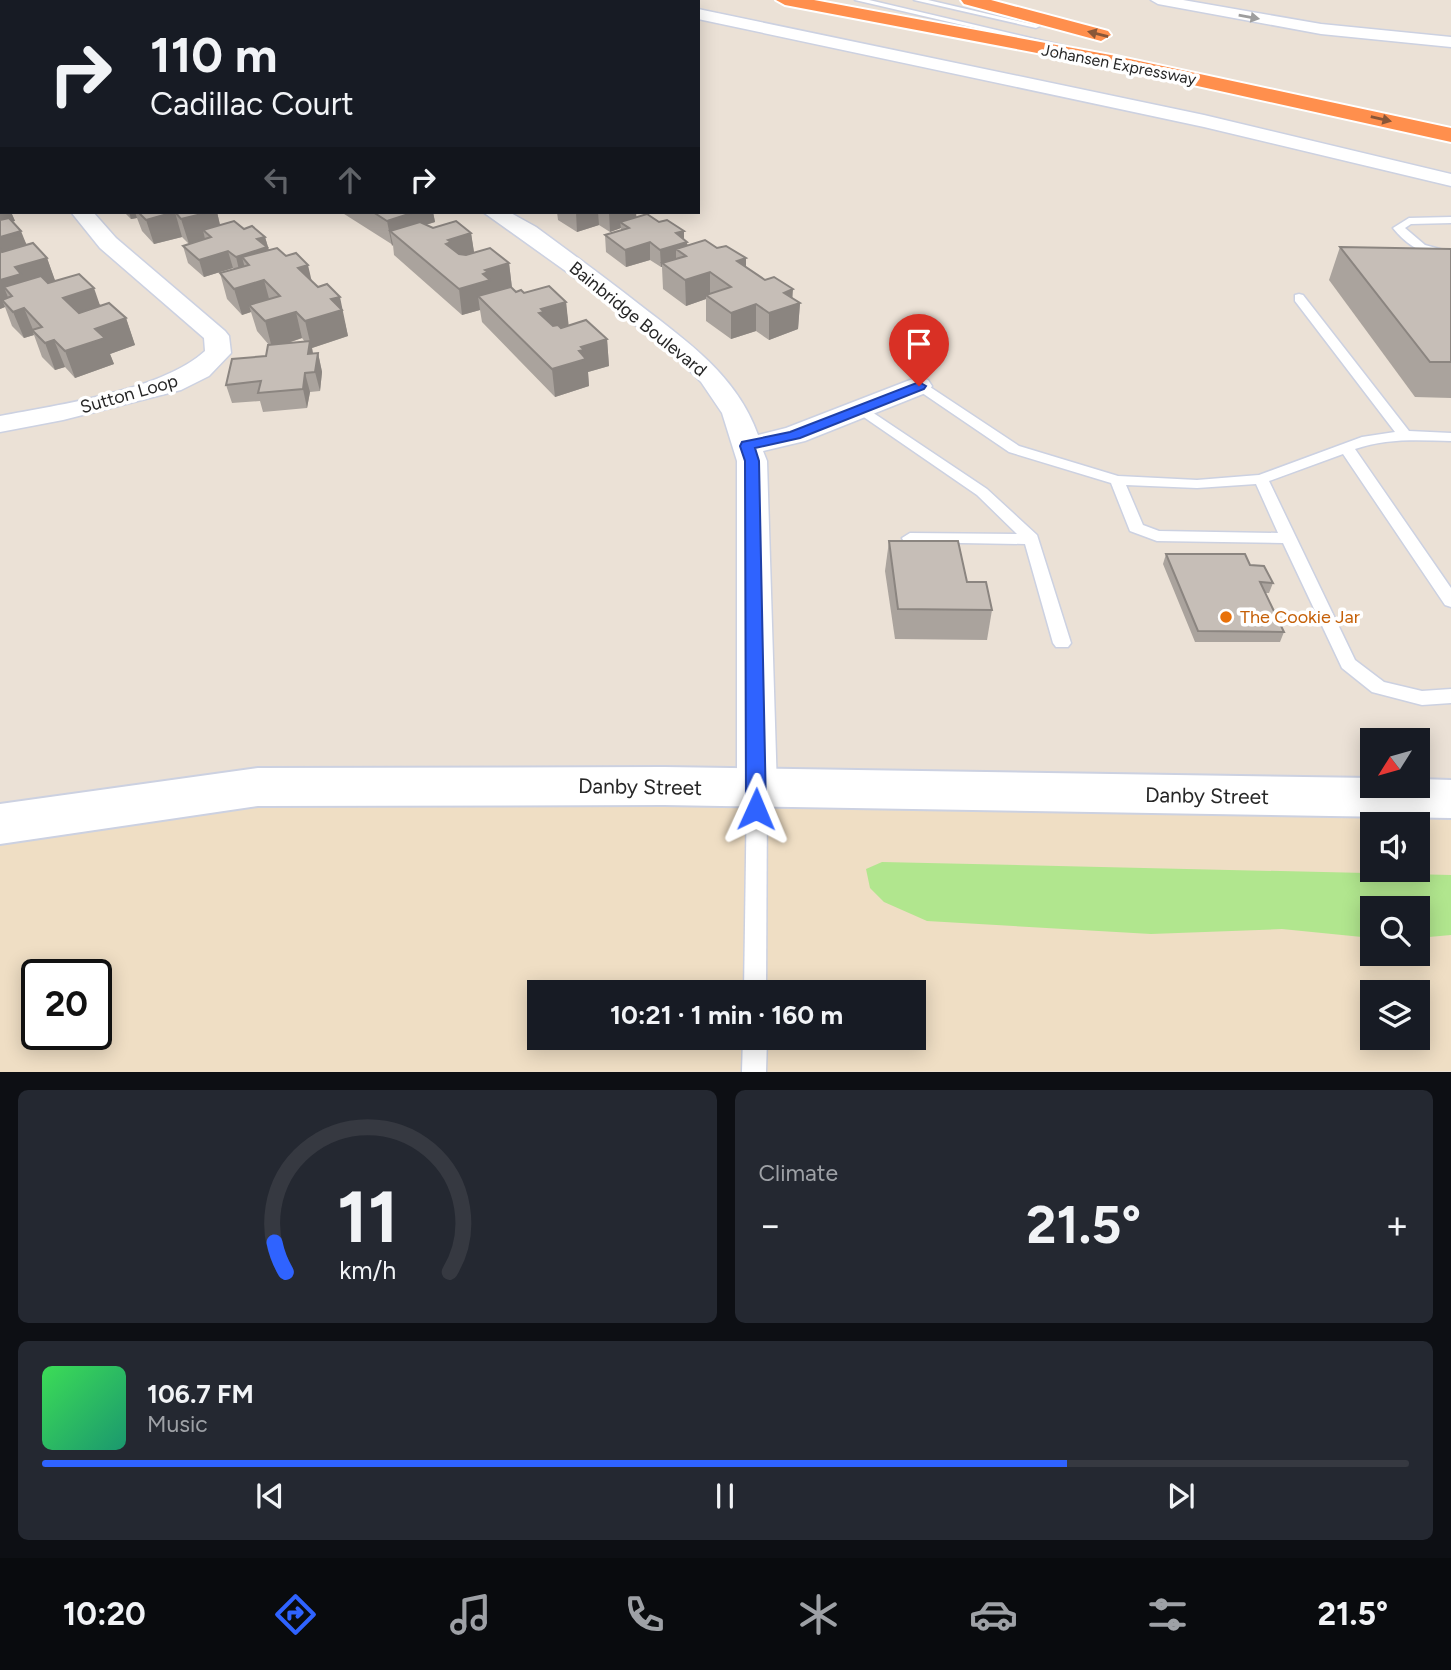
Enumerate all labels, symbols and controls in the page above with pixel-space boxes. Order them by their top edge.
one-way arrow [1238,12,1260,23]
text: 110 m [150,25,278,84]
icon: right [35,28,126,119]
one-way arrow [1087,28,1109,39]
street label: Johansen Expressway [1040,40,1198,89]
text: Cadillac Court [150,85,354,123]
one-way arrow [1370,114,1392,125]
icon: left [258,161,296,199]
icon: ahead [331,161,369,199]
icon: right [404,161,442,199]
street label: Bainbridge Boulevard [565,257,711,381]
pin [889,314,949,386]
icon: arrive [900,325,938,363]
street label: Sutton Loop [78,370,180,418]
place label: The Cookie Jar [1240,606,1360,628]
marker: The Cookie Jar [1218,609,1234,625]
north arrow [1360,728,1430,798]
map controls [1360,728,1430,1050]
position arrow [719,772,793,846]
street label: Danby Street [578,773,702,800]
street label: Danby Street [1145,782,1269,809]
button: sound [1360,812,1430,882]
button: search [1360,896,1430,966]
speed limit sign: 20 [21,959,112,1050]
button: layers [1360,980,1430,1050]
text: 10:21 · 1 min · 160 m [610,999,843,1031]
text: Climate [759,1159,838,1187]
text: 11 [337,1174,398,1261]
text: 21.5° [1026,1194,1141,1256]
text: − [759,1202,782,1248]
text: + [1385,1202,1409,1248]
text: km/h [339,1255,396,1285]
text: 106.7 FM [147,1378,254,1410]
text: Music [147,1410,208,1438]
icon: previous [251,1477,289,1515]
icon: pause [706,1477,744,1515]
icon: next [1162,1477,1200,1515]
icon: directions [271,1590,320,1639]
icon: music [446,1590,495,1639]
icon: phone [620,1590,669,1639]
icon: climate [794,1590,843,1639]
icon: car [969,1590,1018,1639]
icon: filters [1143,1590,1192,1639]
text: 10:20 [63,1595,146,1633]
text: 21.5° [1318,1595,1388,1633]

